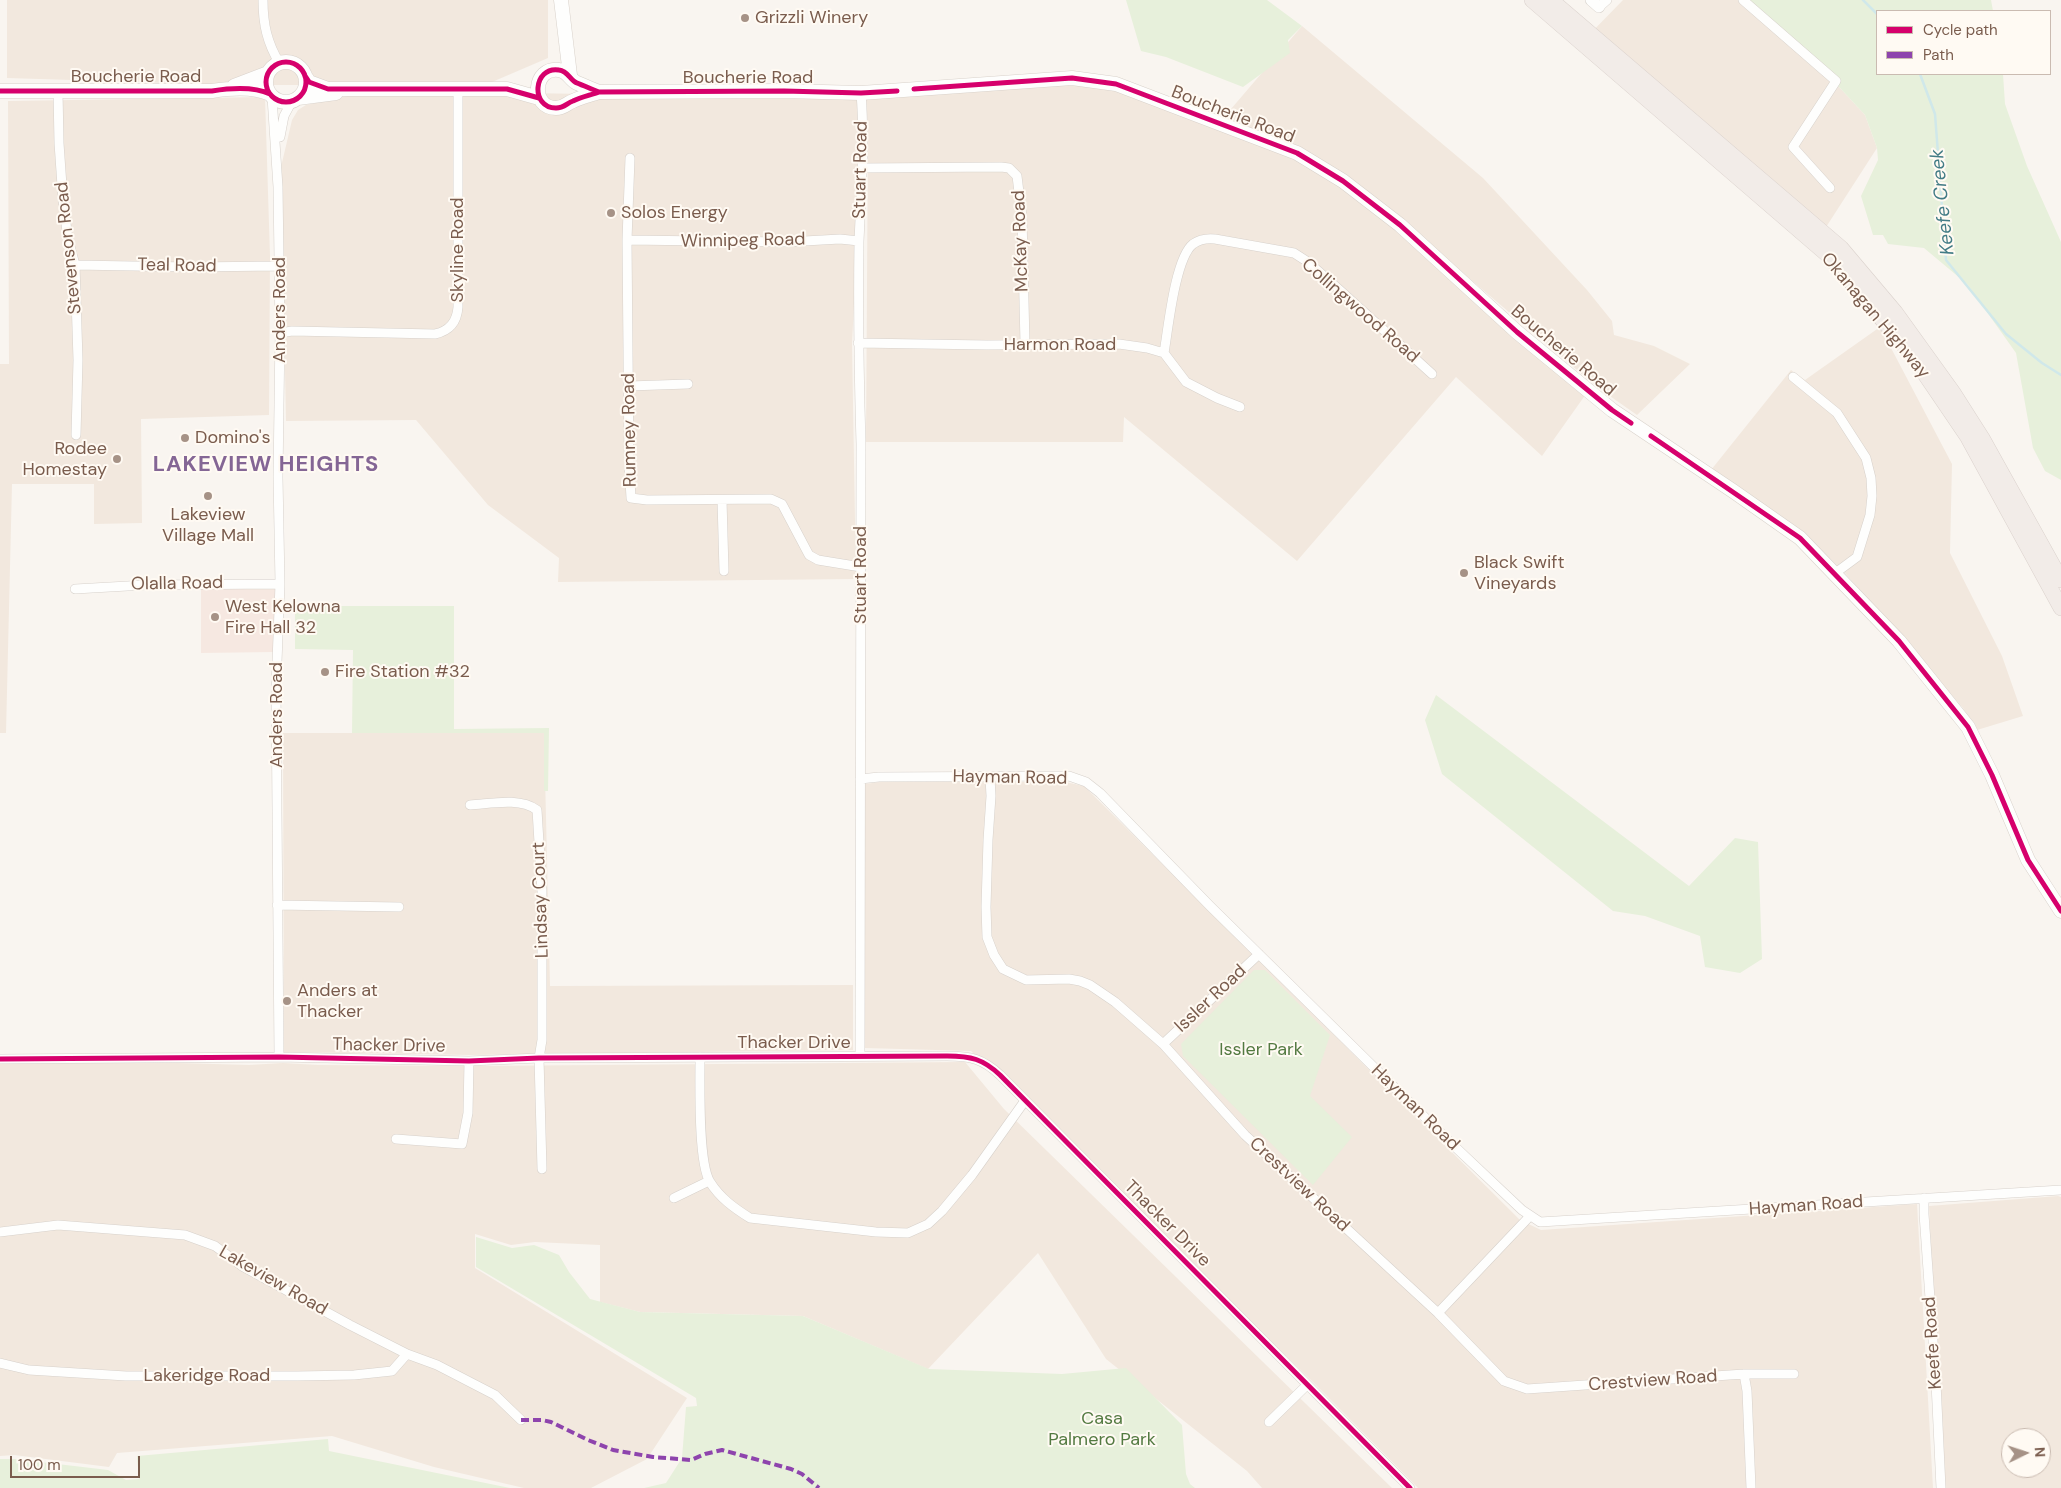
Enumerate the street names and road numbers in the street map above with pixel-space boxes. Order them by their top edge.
street label: Boucherie Road [71,66,201,88]
street label: Boucherie Road [683,67,813,89]
street label: Boucherie Road [1168,82,1298,148]
street label: Stuart Road [849,121,873,219]
street label: Stevenson Road [51,181,87,315]
street label: McKay Road [1008,190,1034,292]
street label: Skyline Road [447,197,469,303]
street label: Winnipeg Road [680,229,806,253]
street label: Okanagan Highway [1816,249,1934,383]
street label: Collingwood Road [1297,254,1423,368]
street label: Teal Road [137,255,217,277]
street label: Anders Road [269,257,291,363]
street label: Boucherie Road [1506,301,1620,401]
street label: Harmon Road [1004,334,1116,356]
street label: Rumney Road [618,373,642,487]
street label: Stuart Road [850,526,872,624]
street label: Olalla Road [131,572,223,596]
street label: Anders Road [266,662,288,768]
street label: Hayman Road [952,766,1068,790]
street label: Lindsay Court [528,841,554,959]
street label: Issler Road [1171,960,1251,1038]
street label: Thacker Drive [737,1032,851,1054]
street label: Thacker Drive [332,1034,446,1058]
street label: Hayman Road [1366,1060,1464,1156]
street label: Crestview Road [1244,1133,1354,1237]
street label: Thacker Drive [1119,1176,1215,1272]
street label: Hayman Road [1748,1191,1864,1221]
street label: Lakeview Road [215,1241,331,1321]
street label: Keefe Road [1919,1296,1947,1390]
street label: Lakeridge Road [144,1365,270,1387]
street label: Crestview Road [1588,1366,1718,1396]

